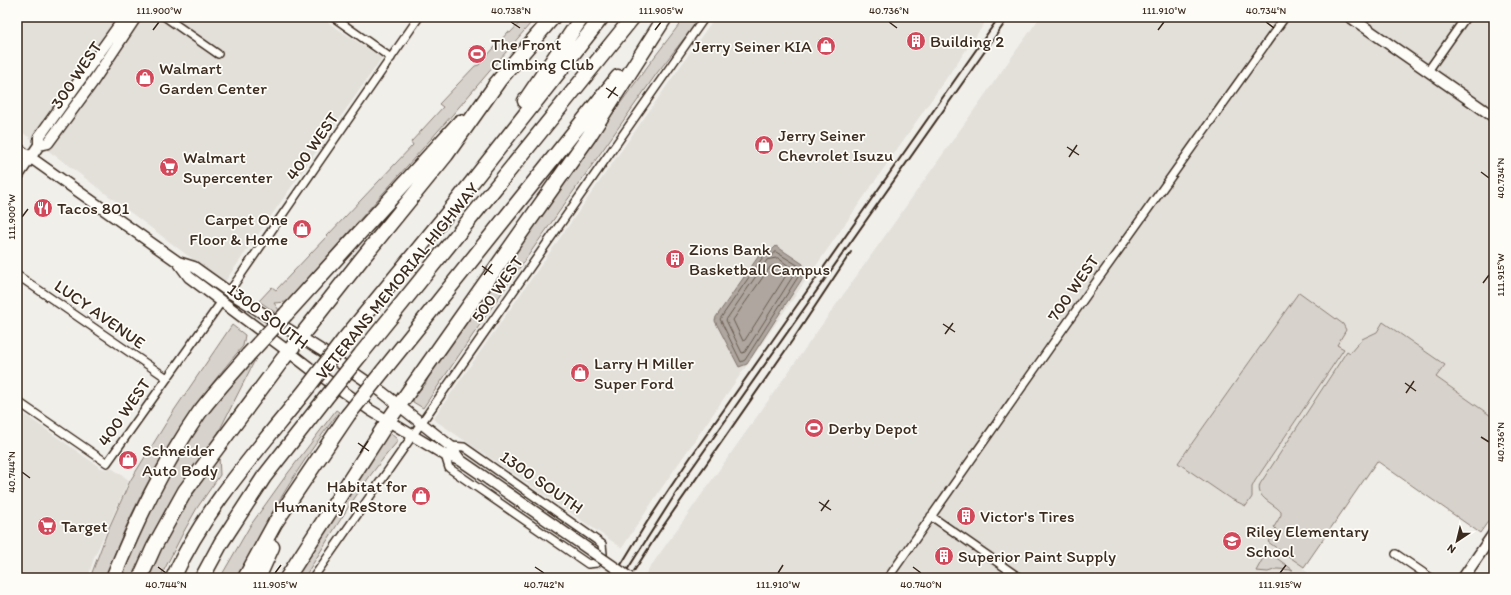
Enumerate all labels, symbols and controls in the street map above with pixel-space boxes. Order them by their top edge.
text: 111.900°W [136,4,182,17]
text: 40.738°N [491,4,531,17]
text: 111.905°W [639,4,684,17]
text: 40.736°N [869,4,909,17]
text: 111.910°W [1142,4,1186,17]
text: 40.734°N [1246,4,1287,17]
building icon: Building 2 [905,30,927,52]
place label: Building 2 [930,31,1004,51]
place label: The Front Climbing Club [491,34,594,74]
shop icon: Jerry Seiner KIA [815,35,837,57]
place label: Jerry Seiner KIA [693,36,812,56]
street label: 300 WEST [46,37,106,113]
sports icon: The Front Climbing Club [466,43,488,65]
place label: Walmart Garden Center [159,58,267,98]
shop icon: Walmart Garden Center [134,67,156,89]
street label: 400 WEST [281,108,343,184]
place label: Jerry Seiner Chevrolet Isuzu [778,125,893,165]
shop icon: Jerry Seiner Chevrolet Isuzu [753,134,775,156]
place label: Walmart Supercenter [183,147,273,187]
supermarket icon: Walmart Supercenter [158,156,180,178]
text: 40.734°N [1494,157,1507,198]
street label: VETERANS MEMORIAL HIGHWAY [311,178,483,384]
text: 111.900°W [5,194,18,240]
restaurant icon: Tacos 801 [32,197,54,219]
place label: Tacos 801 [57,198,129,218]
place label: Carpet One Floor & Home [189,209,288,249]
shop icon: Carpet One Floor & Home [291,218,313,240]
place label: Zions Bank Basketball Campus [689,239,830,279]
building icon: Zions Bank Basketball Campus [664,248,686,270]
street label: 500 WEST [467,251,527,326]
street label: 700 WEST [1043,251,1103,325]
text: 111.915°W [1494,253,1507,297]
street label: LUCY AVENUE [51,275,149,353]
street label: 1300 SOUTH [223,279,313,353]
place label: Larry H Miller Super Ford [594,353,694,393]
shop icon: Larry H Miller Super Ford [569,362,591,384]
street label: 400 WEST [93,374,155,450]
sports icon: Derby Depot [803,417,825,439]
place label: Derby Depot [828,418,918,438]
text: 40.736°N [1494,422,1507,462]
place label: Schneider Auto Body [142,440,218,480]
street label: 1300 SOUTH [497,446,587,518]
shop icon: Schneider Auto Body [117,449,139,471]
text: 40.744°N [5,451,18,493]
place label: Habitat for Humanity ReStore [274,476,408,516]
shop icon: Habitat for Humanity ReStore [410,485,432,507]
building icon: Victor's Tires [955,505,977,527]
place label: Victor's Tires [980,506,1075,526]
supermarket icon: Target [36,515,58,537]
place label: Target [61,516,108,536]
place label: Riley Elementary School [1246,521,1369,561]
north arrow [1437,521,1477,561]
school or university icon: Riley Elementary School [1221,530,1243,552]
text: N [1445,541,1458,556]
building icon: Superior Paint Supply [933,545,955,567]
place label: Superior Paint Supply [958,546,1116,566]
text: 40.744°N [145,578,187,591]
text: 111.905°W [253,578,298,591]
text: 40.742°N [524,578,565,591]
text: 111.910°W [756,578,800,591]
text: 40.740°N [900,578,942,591]
text: 111.915°W [1259,578,1302,591]

